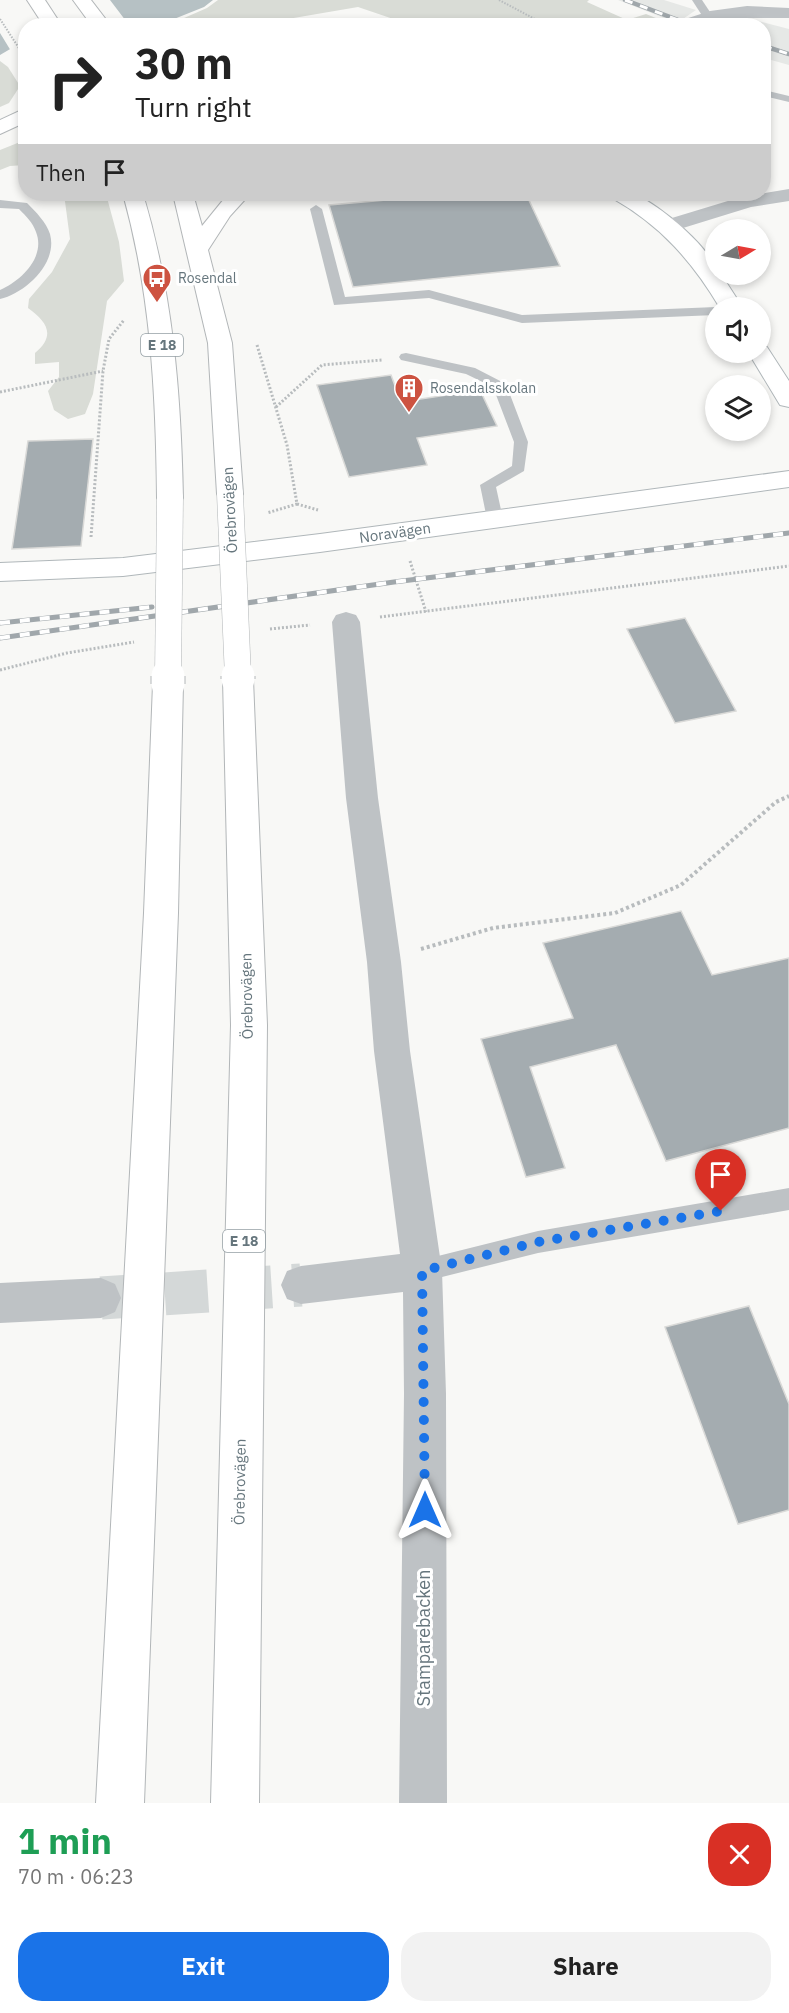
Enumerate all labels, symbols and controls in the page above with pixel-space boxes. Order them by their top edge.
text: 30 m [135,36,233,91]
icon: right [36,42,114,120]
text: Turn right [135,89,252,124]
icon: arrive [98,156,131,189]
text: Then [36,158,86,187]
north arrow [705,219,771,285]
map controls [705,219,771,441]
bus stop icon: Rosendal [141,262,173,304]
place label: Rosendal [178,269,237,287]
button: sound [705,297,771,363]
road number: E 18 [141,334,183,356]
building icon: Rosendalsskolan [393,372,425,414]
button: layers [705,375,771,441]
place label: Rosendalsskolan [430,379,536,397]
street label: Örebrovägen [218,466,241,554]
street label: Noravägen [358,518,432,547]
street label: Örebrovägen [236,953,257,1039]
pin [695,1149,746,1211]
icon: arrive [704,1158,737,1191]
road number: E 18 [223,1230,265,1252]
street label: Örebrovägen [229,1439,250,1525]
position arrow [393,1478,457,1542]
street label: Stamparebacken [412,1570,435,1706]
text: 1 min [18,1817,112,1864]
button: close [708,1823,771,1886]
text: 70 m · 06:23 [18,1863,134,1890]
button: Exit [18,1932,389,2001]
button: Share [401,1932,771,2001]

